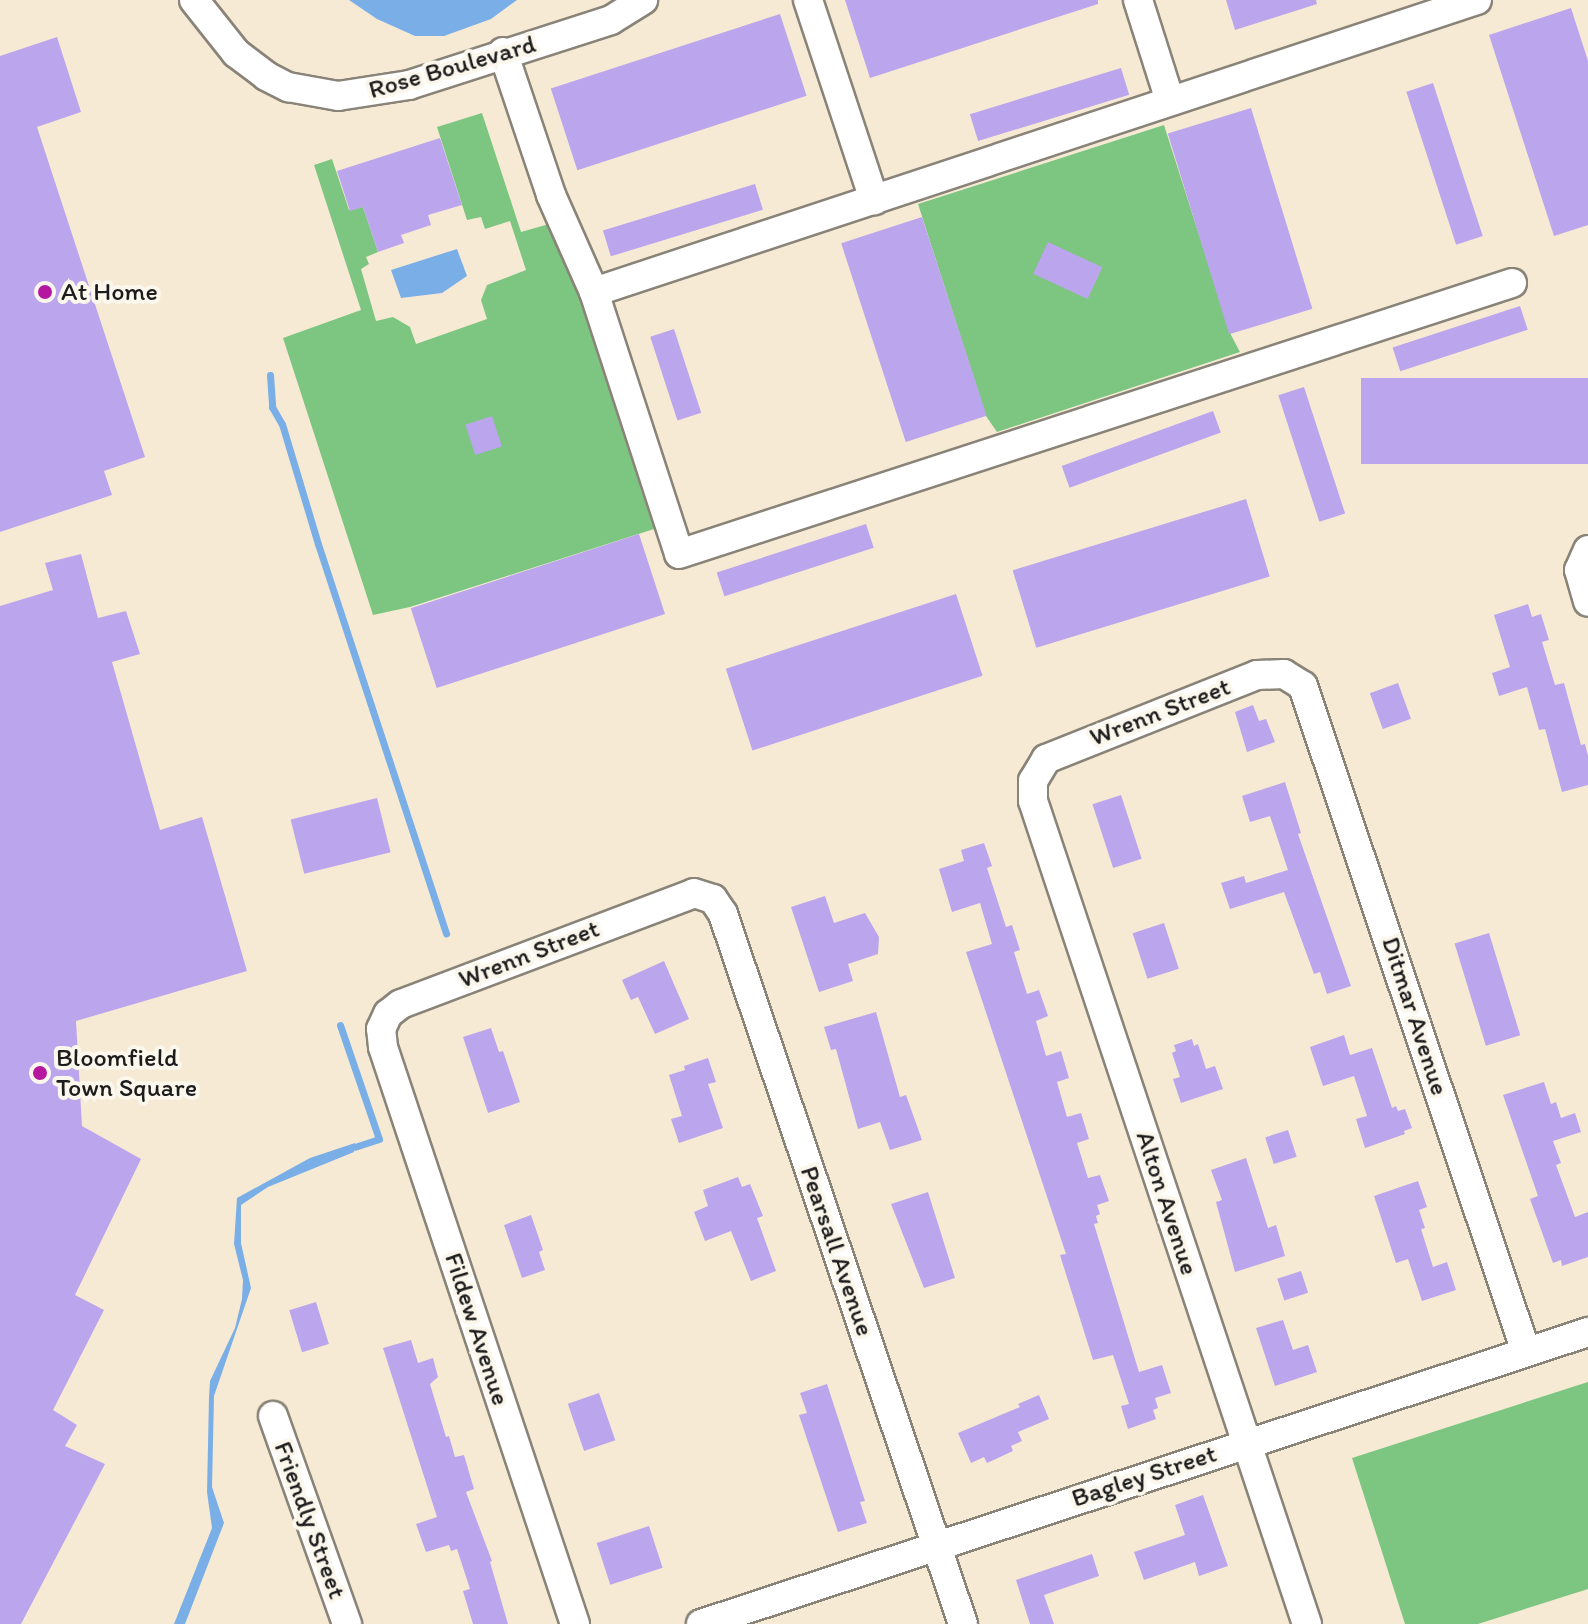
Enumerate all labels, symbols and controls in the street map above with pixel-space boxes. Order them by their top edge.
street label: Rose Boulevard [365,28,539,106]
place label: At Home [61,276,159,308]
marker: At Home [36,283,54,301]
street label: Wrenn Street [1085,671,1235,753]
street label: Wrenn Street [454,913,604,995]
street label: Ditmar Avenue [1375,933,1455,1099]
place label: Bloomfield Town Square [56,1042,196,1104]
marker: Bloomfield Town Square [31,1064,49,1082]
street label: Alton Avenue [1129,1127,1205,1279]
street label: Pearsall Avenue [794,1162,880,1340]
street label: Fildew Avenue [438,1249,516,1409]
street label: Friendly Street [267,1437,353,1603]
street label: Bagley Street [1068,1438,1220,1514]

